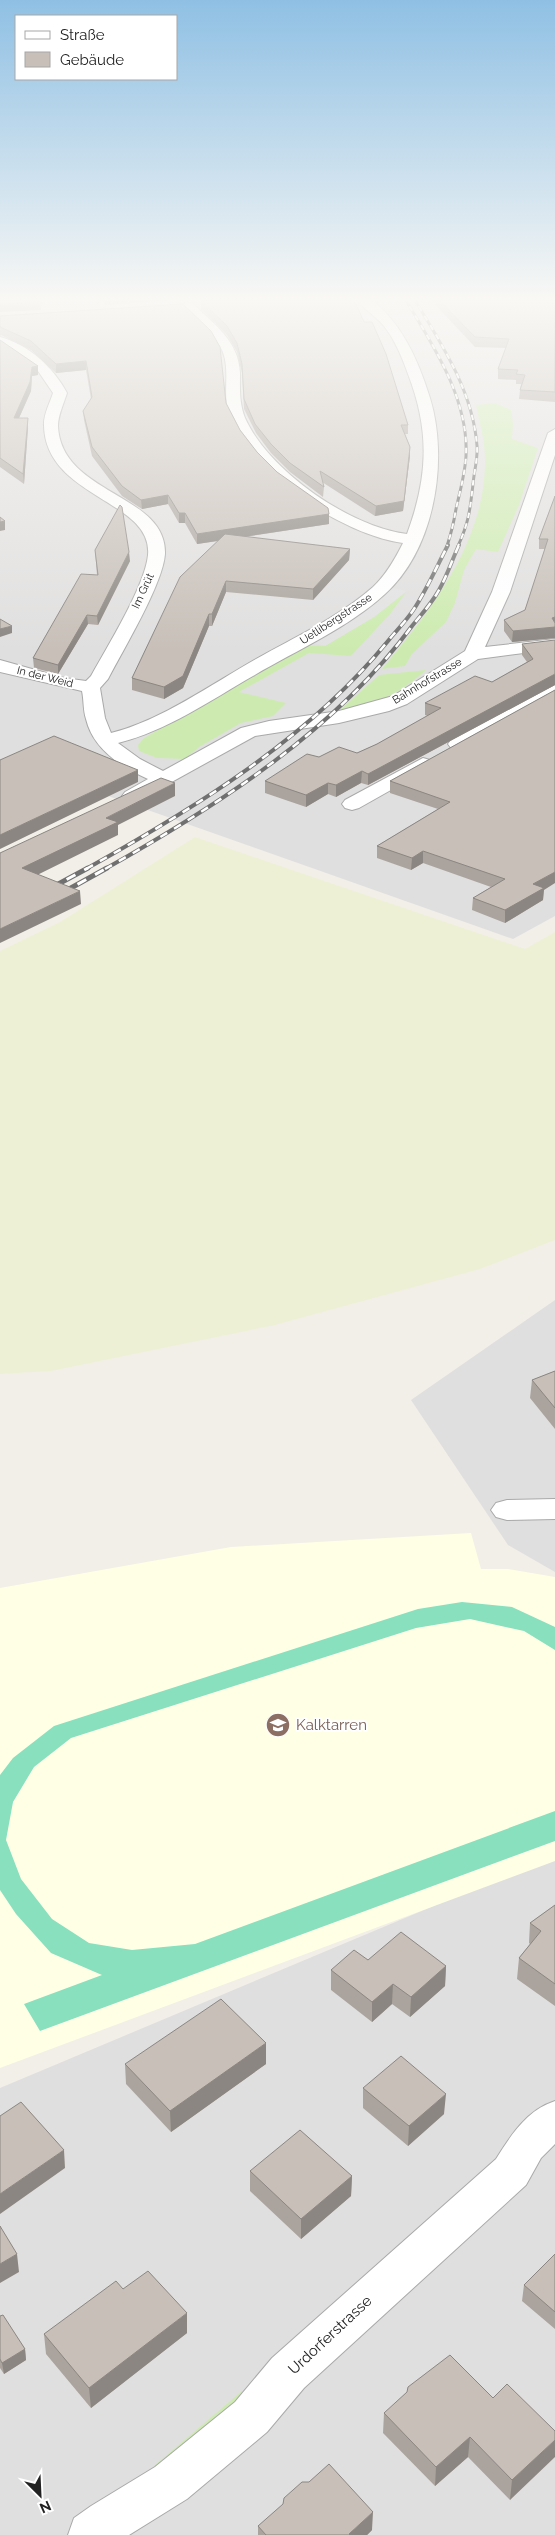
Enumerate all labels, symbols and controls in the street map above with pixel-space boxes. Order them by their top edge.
legend [15,15,178,80]
text: Straße [60,26,105,44]
text: Gebäude [60,51,124,69]
street label: Im Grüt [129,571,157,611]
street label: Uetlibergstrasse [298,591,375,647]
street label: Bahnhofstrasse [390,655,464,707]
street label: In der Weid [15,664,75,690]
school or university icon: Kalktarren [265,1712,291,1738]
place label: Kalktarren [296,1716,367,1734]
street label: Urdorferstrasse [285,2292,376,2378]
north arrow [15,2470,65,2520]
text: N [37,2497,53,2516]

